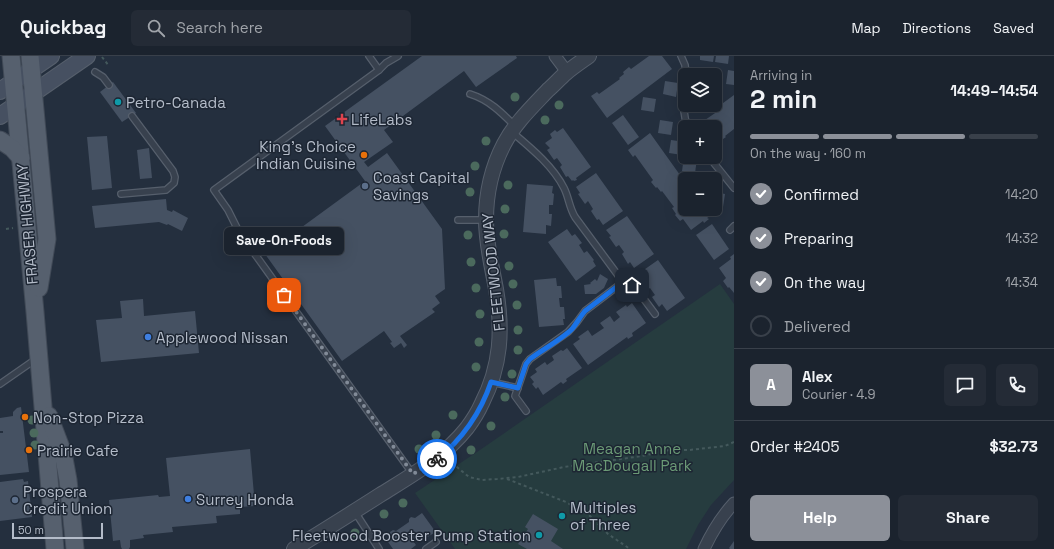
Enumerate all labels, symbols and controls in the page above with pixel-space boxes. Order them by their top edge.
search box [131,10,411,46]
text: Quickbag [20,15,107,40]
icon: search [145,17,167,39]
text: Search here [177,18,263,37]
text: Map [851,19,881,37]
text: Directions [903,19,971,37]
text: Saved [993,19,1034,37]
text: Arriving in [750,67,812,84]
map controls [678,68,722,216]
button: layers [678,68,722,112]
text: 14:49–14:54 [950,81,1038,100]
text: 2 min [750,82,817,116]
place label: Petro-Canada [126,93,226,112]
marker: Petro-Canada [113,97,123,107]
place label: LifeLabs [351,110,412,129]
marker: LifeLabs [336,113,348,125]
button: + [678,120,722,164]
place label: King's Choice Indian Cuisine [256,137,356,173]
text: On the way · 160 m [750,145,866,162]
marker: King's Choice Indian Cuisine [359,150,369,160]
street label: FRASER HIGHWAY [12,163,42,285]
place label: Coast Capital Savings [373,168,470,204]
button: − [678,172,722,216]
marker: Coast Capital Savings [360,181,370,191]
icon: check [750,183,772,205]
text: Confirmed [784,185,859,204]
text: 14:20 [1005,186,1038,203]
street label: FLEETWOOD WAY [477,212,509,332]
callout: Save-On-Foods [224,227,344,255]
icon: check [750,227,772,249]
text: Preparing [784,229,854,248]
text: 14:32 [1005,230,1038,247]
text: Save-On-Foods [236,232,332,249]
pin [615,268,649,302]
icon: check [750,271,772,293]
text: On the way [784,273,865,292]
icon: home [621,274,643,296]
text: 14:34 [1005,274,1038,291]
pin [267,278,301,312]
icon: bag [273,284,295,306]
text: Delivered [784,317,851,336]
place label: Applewood Nissan [156,328,288,347]
marker: Applewood Nissan [143,332,153,342]
button: chat [944,364,986,406]
button: phone [996,364,1038,406]
text: Alex [802,367,833,386]
text: A [766,375,776,394]
text: Courier · 4.9 [802,386,876,403]
place label: Non-Stop Pizza [33,408,144,427]
marker: Non-Stop Pizza [20,412,30,422]
text: Order #2405 [750,437,839,456]
text: $32.73 [989,437,1038,456]
courier [417,439,457,479]
park label: Meagan Anne MacDougall Park [572,439,692,475]
place label: Prairie Cafe [37,441,119,460]
marker: Prairie Cafe [24,445,34,455]
icon: bike [426,448,448,470]
place label: Prospera Credit Union [23,482,112,518]
place label: Surrey Honda [196,490,294,509]
marker: Surrey Honda [183,494,193,504]
marker: Prospera Credit Union [10,495,20,505]
button: Help [750,495,890,541]
button: Share [898,495,1038,541]
place label: Multiples of Three [570,498,637,534]
marker: Multiples of Three [557,511,567,521]
scale bar [12,521,103,540]
text: 50 m [18,523,44,537]
place label: Fleetwood Booster Pump Station [292,526,531,545]
marker: Fleetwood Booster Pump Station [534,530,544,540]

